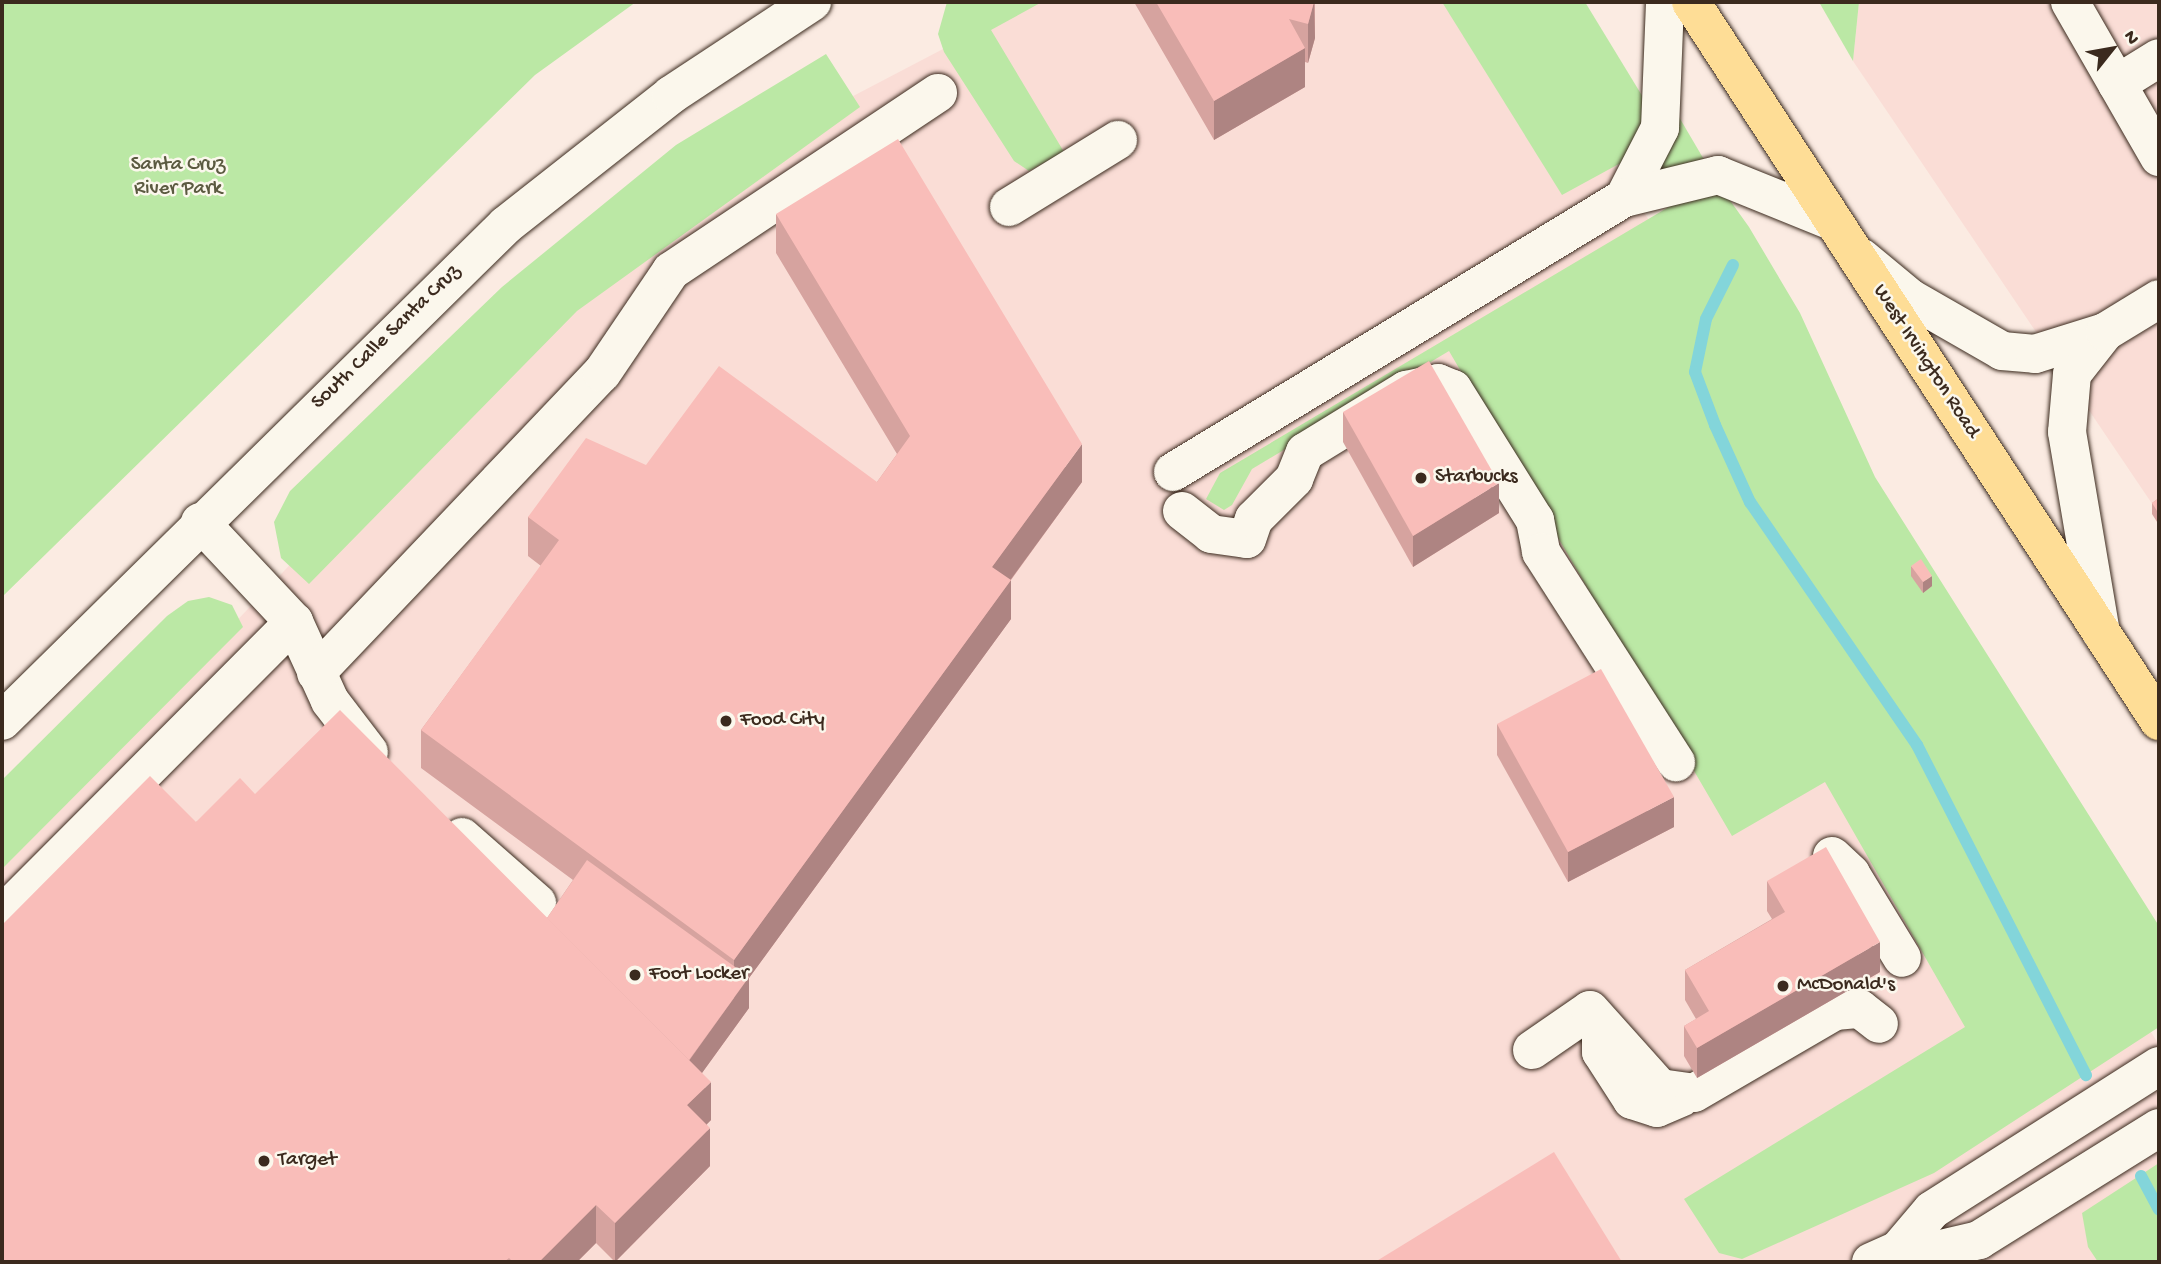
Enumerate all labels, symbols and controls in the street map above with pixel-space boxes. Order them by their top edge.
north arrow [2077,14,2147,84]
text: N [2117,27,2143,49]
park label: Santa Cruz River Park [131,153,225,203]
street label: South Calle Santa Cruz [307,260,467,416]
street label: West Irvington Road [1866,280,1984,444]
place label: Starbucks [1435,465,1518,491]
marker: Starbucks [1413,470,1429,486]
place label: Food City [740,708,825,734]
marker: Food City [718,713,734,729]
place label: Foot Locker [649,962,748,988]
marker: Foot Locker [627,967,643,983]
place label: McDonald's [1797,973,1895,999]
marker: McDonald's [1775,978,1791,994]
place label: Target [278,1148,337,1174]
marker: Target [256,1153,272,1169]

